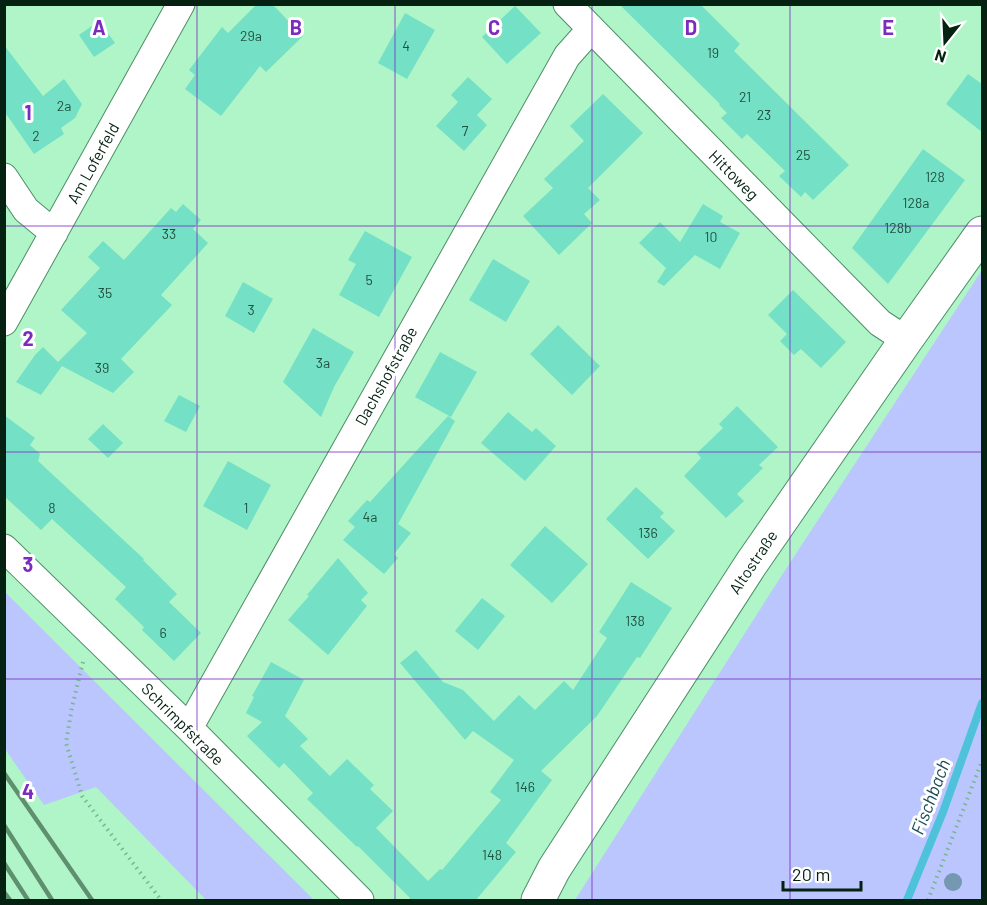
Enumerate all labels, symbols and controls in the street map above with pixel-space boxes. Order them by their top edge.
north arrow [915,12,975,72]
text: A [92,15,106,39]
text: B [290,15,302,39]
text: C [488,15,500,39]
text: D [685,15,697,39]
text: E [882,15,894,39]
house number: 29a [240,27,262,44]
house number: 4 [402,37,410,54]
house number: 19 [707,44,719,61]
text: N [932,46,948,67]
house number: 21 [739,88,751,105]
house number: 2a [57,97,71,114]
text: 1 [24,100,32,124]
house number: 23 [757,106,771,123]
street label: Am Loferfeld [63,119,123,206]
house number: 7 [462,122,469,139]
house number: 2 [32,127,40,144]
street label: Hittoweg [705,146,763,204]
house number: 25 [796,146,810,163]
house number: 128 [925,168,945,185]
house number: 128a [903,194,929,211]
house number: 128b [884,219,912,236]
house number: 33 [162,225,176,242]
house number: 10 [705,228,717,245]
house number: 5 [365,271,373,288]
house number: 35 [98,284,112,301]
house number: 3 [247,301,255,318]
street label: Dachshofstraße [351,323,421,429]
text: 2 [22,326,34,350]
house number: 3a [316,354,330,371]
house number: 39 [95,359,109,376]
house number: 8 [48,499,56,516]
house number: 1 [244,499,248,516]
house number: 4a [363,508,377,525]
house number: 136 [638,524,658,541]
street label: Altostraße [724,526,781,597]
text: 3 [23,552,33,576]
house number: 138 [625,612,645,629]
house number: 6 [159,624,167,641]
street label: Schrimpfstraße [138,679,228,769]
water label: Fischbach [906,756,954,837]
house number: 146 [515,778,535,795]
text: 4 [22,779,34,803]
house number: 148 [482,846,502,863]
scale bar [783,854,861,892]
text: 20 m [792,863,830,885]

